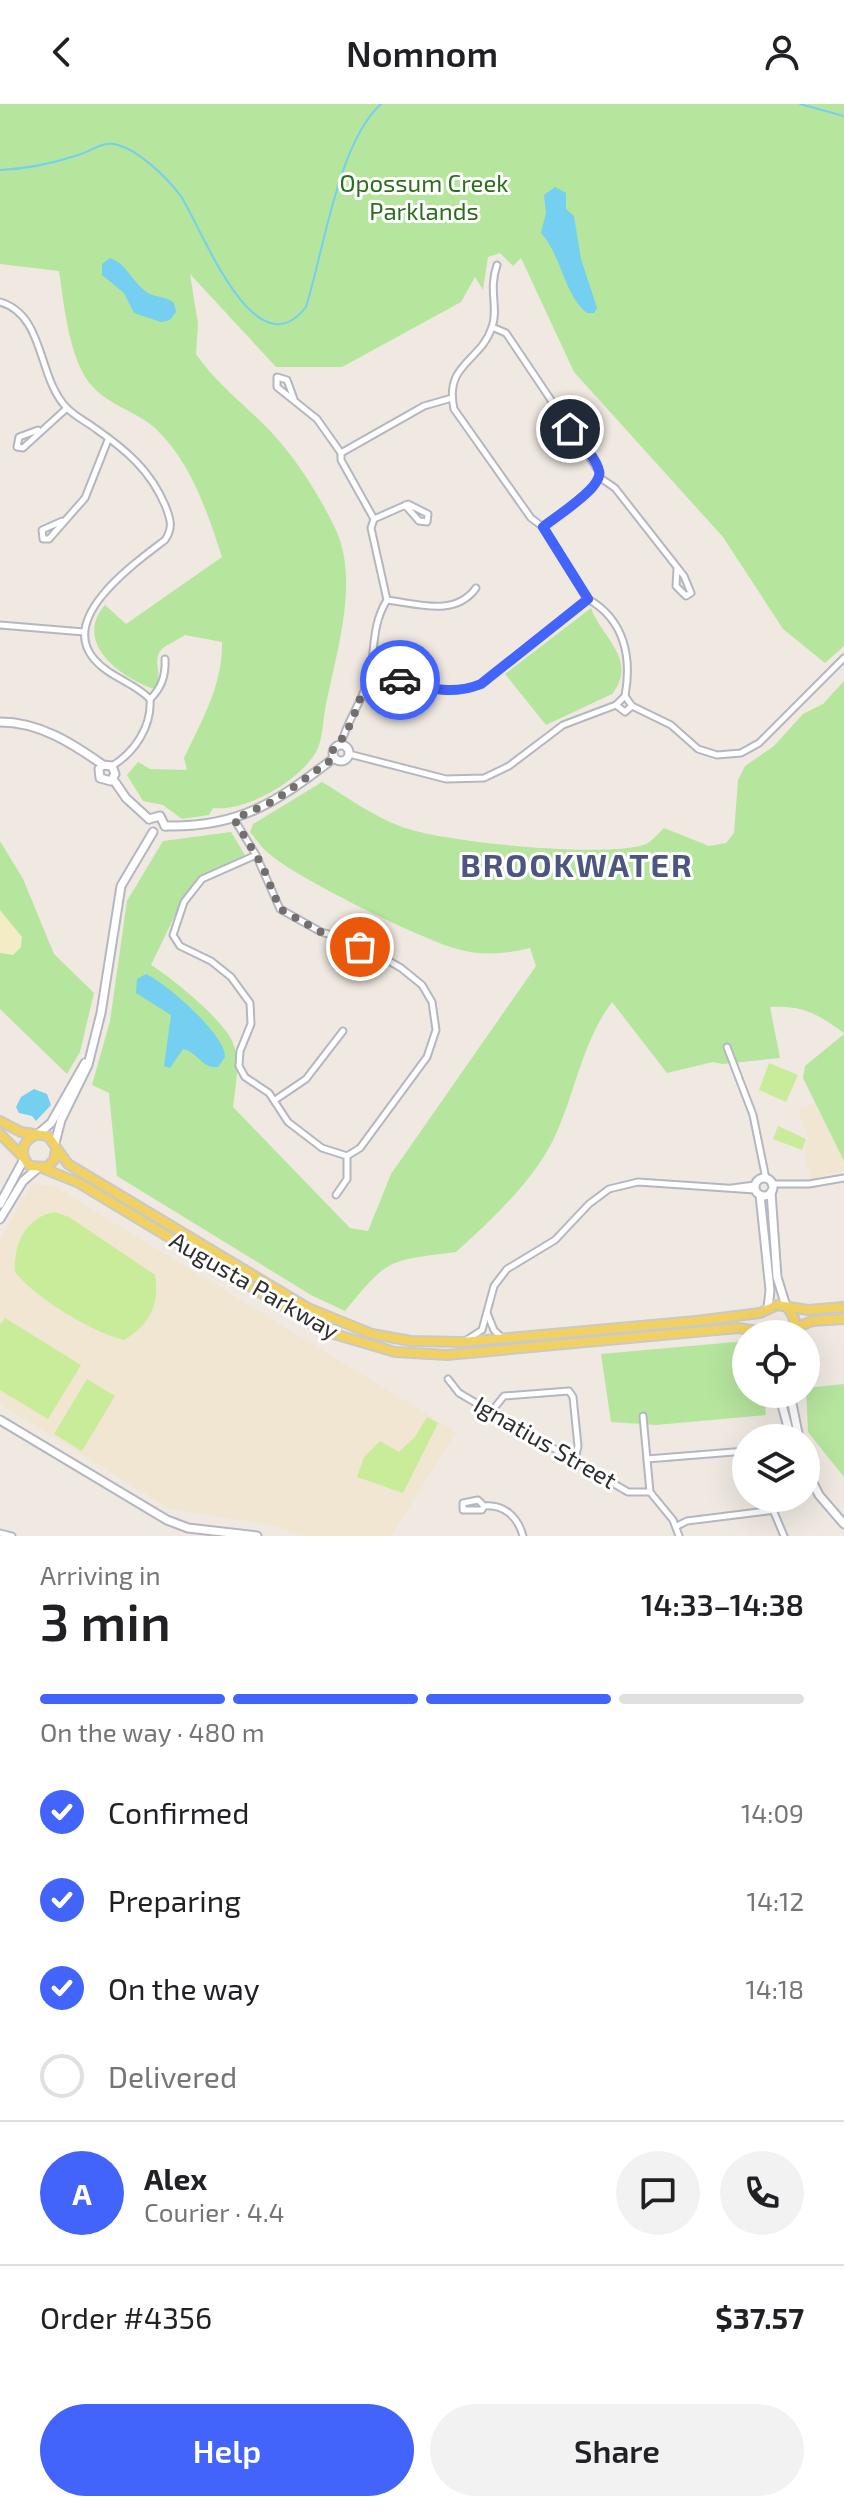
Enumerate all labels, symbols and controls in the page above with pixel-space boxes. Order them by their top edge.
icon: back [40,30,84,74]
icon: person [760,30,804,74]
text: Nomnom [346,31,498,74]
park label: Opossum Creek Parklands [339,168,509,225]
pin [536,395,604,463]
icon: home [548,407,592,451]
courier [360,640,440,720]
icon: car [378,658,422,702]
district label: BROOKWATER [460,845,694,883]
pin [326,913,394,981]
icon: bag [338,925,382,969]
street label: Augusta Parkway [165,1225,345,1345]
map controls [732,1320,820,1512]
button: locate [732,1320,820,1408]
street label: Ignatius Street [469,1389,622,1494]
button: layers [732,1424,820,1512]
text: Arriving in [40,1559,161,1590]
text: 14:33–14:38 [641,1586,804,1622]
text: 3 min [40,1589,171,1651]
text: On the way · 480 m [40,1716,265,1747]
icon: check [40,1790,84,1834]
text: Confirmed [108,1794,249,1830]
text: 14:09 [741,1797,804,1828]
icon: check [40,1878,84,1922]
text: Preparing [108,1882,241,1918]
text: 14:12 [747,1885,804,1916]
icon: check [40,1966,84,2010]
text: On the way [108,1970,260,2006]
text: 14:18 [745,1973,804,2004]
text: Delivered [108,2058,237,2094]
button: chat [616,2151,700,2235]
button: phone [720,2151,804,2235]
text: Alex [144,2160,207,2196]
text: A [72,2175,92,2211]
text: Courier · 4.4 [144,2196,285,2227]
text: Order #4356 [40,2299,212,2335]
text: $37.57 [715,2299,804,2335]
button: Help [40,2404,414,2496]
button: Share [430,2404,804,2496]

